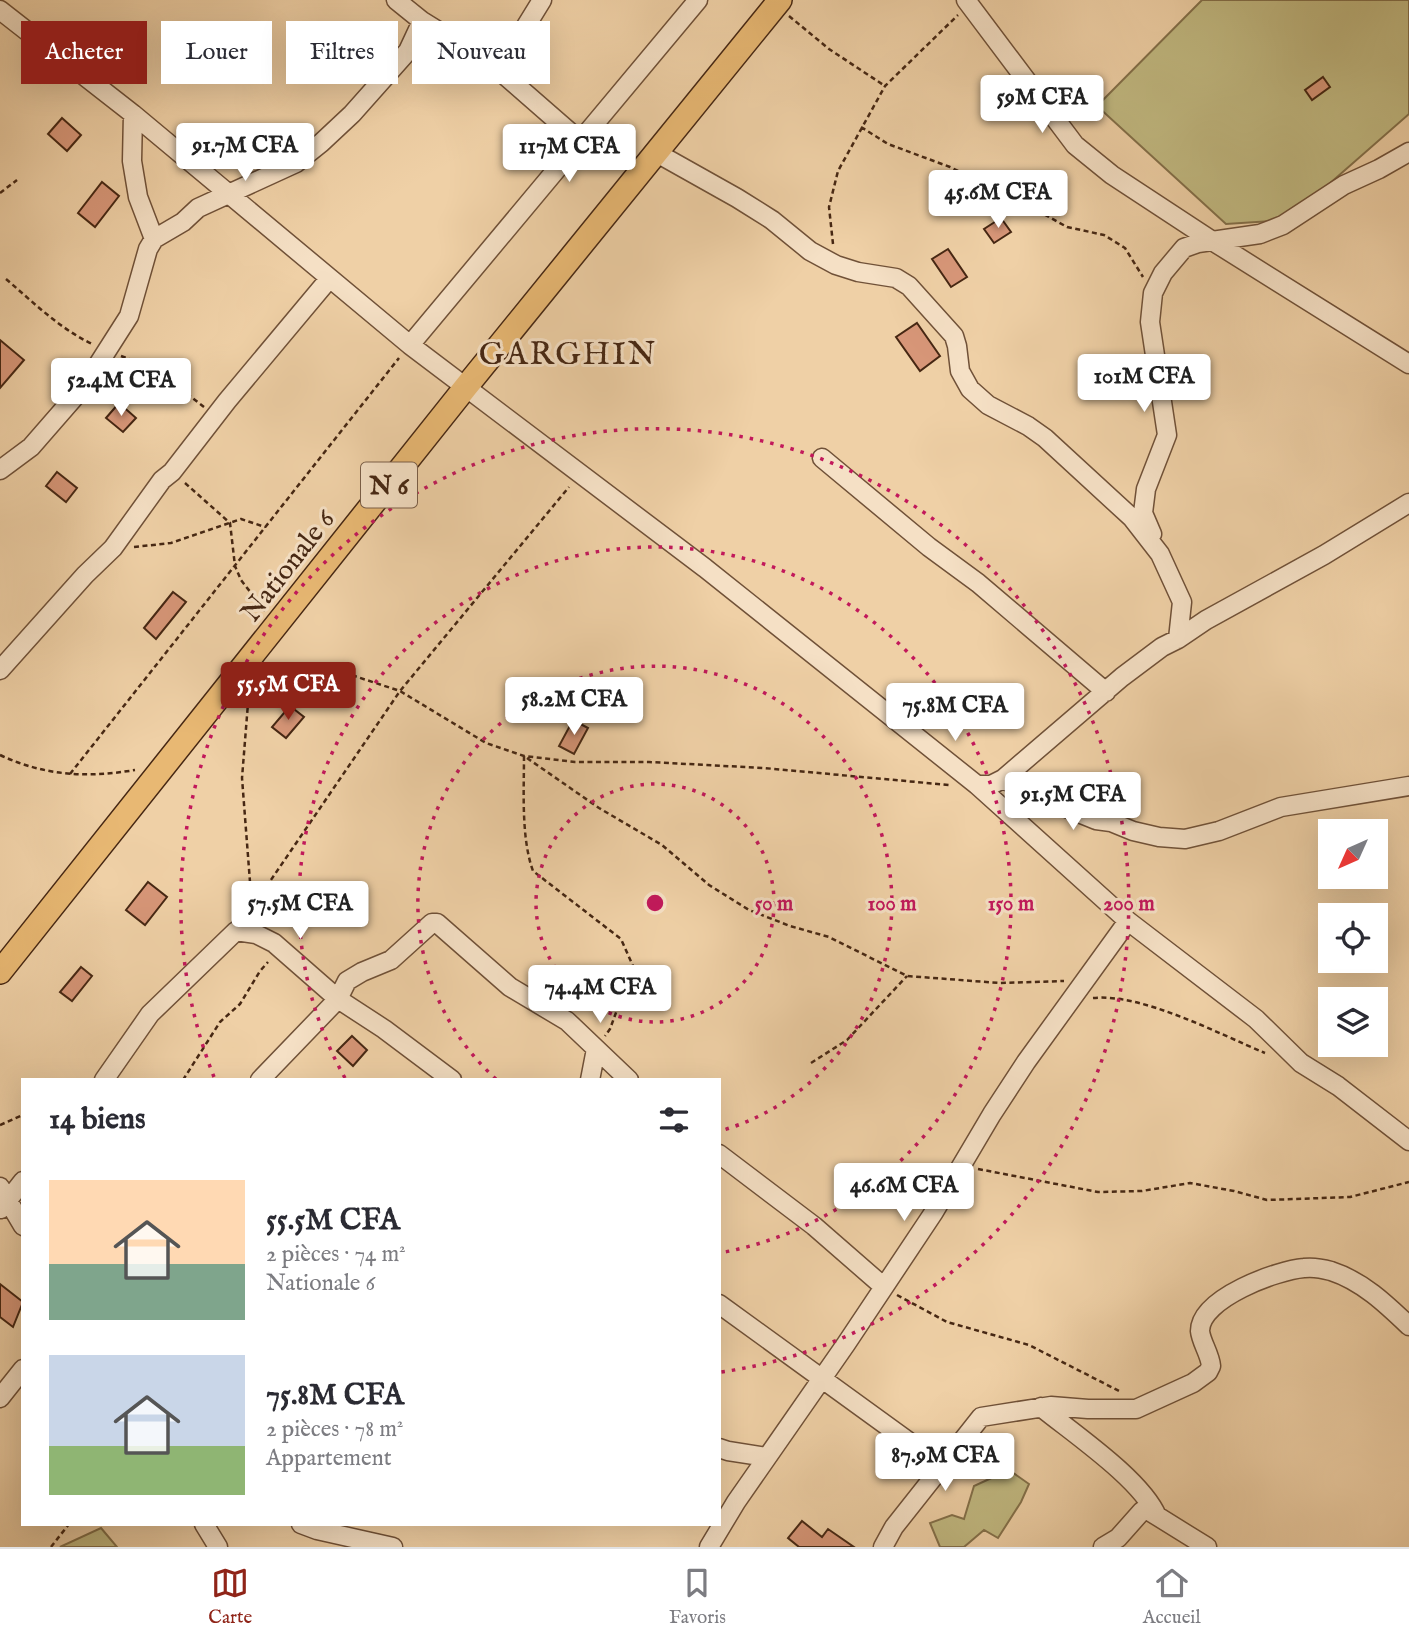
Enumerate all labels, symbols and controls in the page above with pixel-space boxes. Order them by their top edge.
chip: Acheter [21,21,147,84]
chip: Louer [161,21,272,84]
chip: Filtres [286,21,398,84]
chip: Nouveau [412,21,550,84]
pin: 59M CFA [977,76,1107,135]
text: 59M CFA [997,83,1088,112]
pin: 91.7M CFA [165,124,325,183]
pin: 117M CFA [497,124,641,184]
text: 91.7M CFA [192,131,298,160]
text: 117M CFA [519,132,619,161]
pin: 45.6M CFA [918,170,1078,230]
text: 45.6M CFA [945,178,1051,207]
district label: GARGHIN [479,335,657,376]
pin: 101M CFA [1072,354,1216,414]
pin: 52.4M CFA [41,358,201,418]
text: 101M CFA [1094,362,1194,391]
text: 52.4M CFA [67,366,175,395]
road number: N 6 [361,463,417,508]
street label: Nationale 6 [234,502,344,630]
pin: 55.5M CFA [208,662,368,722]
text: 55.5M CFA [237,670,339,699]
pin: 58.2M CFA [494,678,654,737]
pin: 75.8M CFA [875,684,1035,743]
text: 58.2M CFA [521,685,627,714]
text: 75.8M CFA [902,691,1008,720]
pin: 91.5M CFA [993,772,1153,832]
text: 91.5M CFA [1021,780,1125,809]
north arrow [1318,819,1388,889]
map controls [1318,819,1388,1057]
pin: 57.5M CFA [220,881,380,941]
text: 57.5M CFA [248,889,352,918]
centre of rings [643,891,667,915]
text: 50 m [755,891,794,918]
text: 100 m [867,891,917,918]
text: 150 m [988,891,1035,918]
text: 200 m [1103,891,1155,918]
button: locate [1318,903,1388,973]
pin: 74.4M CFA [520,965,680,1025]
text: 74.4M CFA [544,973,656,1002]
button: layers [1318,987,1388,1057]
text: 14 biens [49,1101,146,1139]
icon: filters [655,1101,693,1139]
pin: 46.6M CFA [824,1164,984,1223]
text: 46.6M CFA [850,1171,958,1200]
text: 55.5M CFA [266,1202,400,1240]
icon: home [105,1208,189,1292]
text: 2 pièces · 74 m² [266,1240,406,1269]
text: Nationale 6 [266,1269,375,1298]
text: 75.8M CFA [266,1377,404,1415]
icon: home [105,1383,189,1467]
text: 2 pièces · 78 m² [266,1415,403,1444]
pin: 87.9M CFA [865,1434,1025,1493]
text: 87.9M CFA [891,1441,999,1470]
text: Appartement [266,1444,392,1473]
tab: Carte [208,1564,252,1630]
tab: Favoris [669,1564,726,1630]
tab: Accueil [1143,1564,1201,1630]

